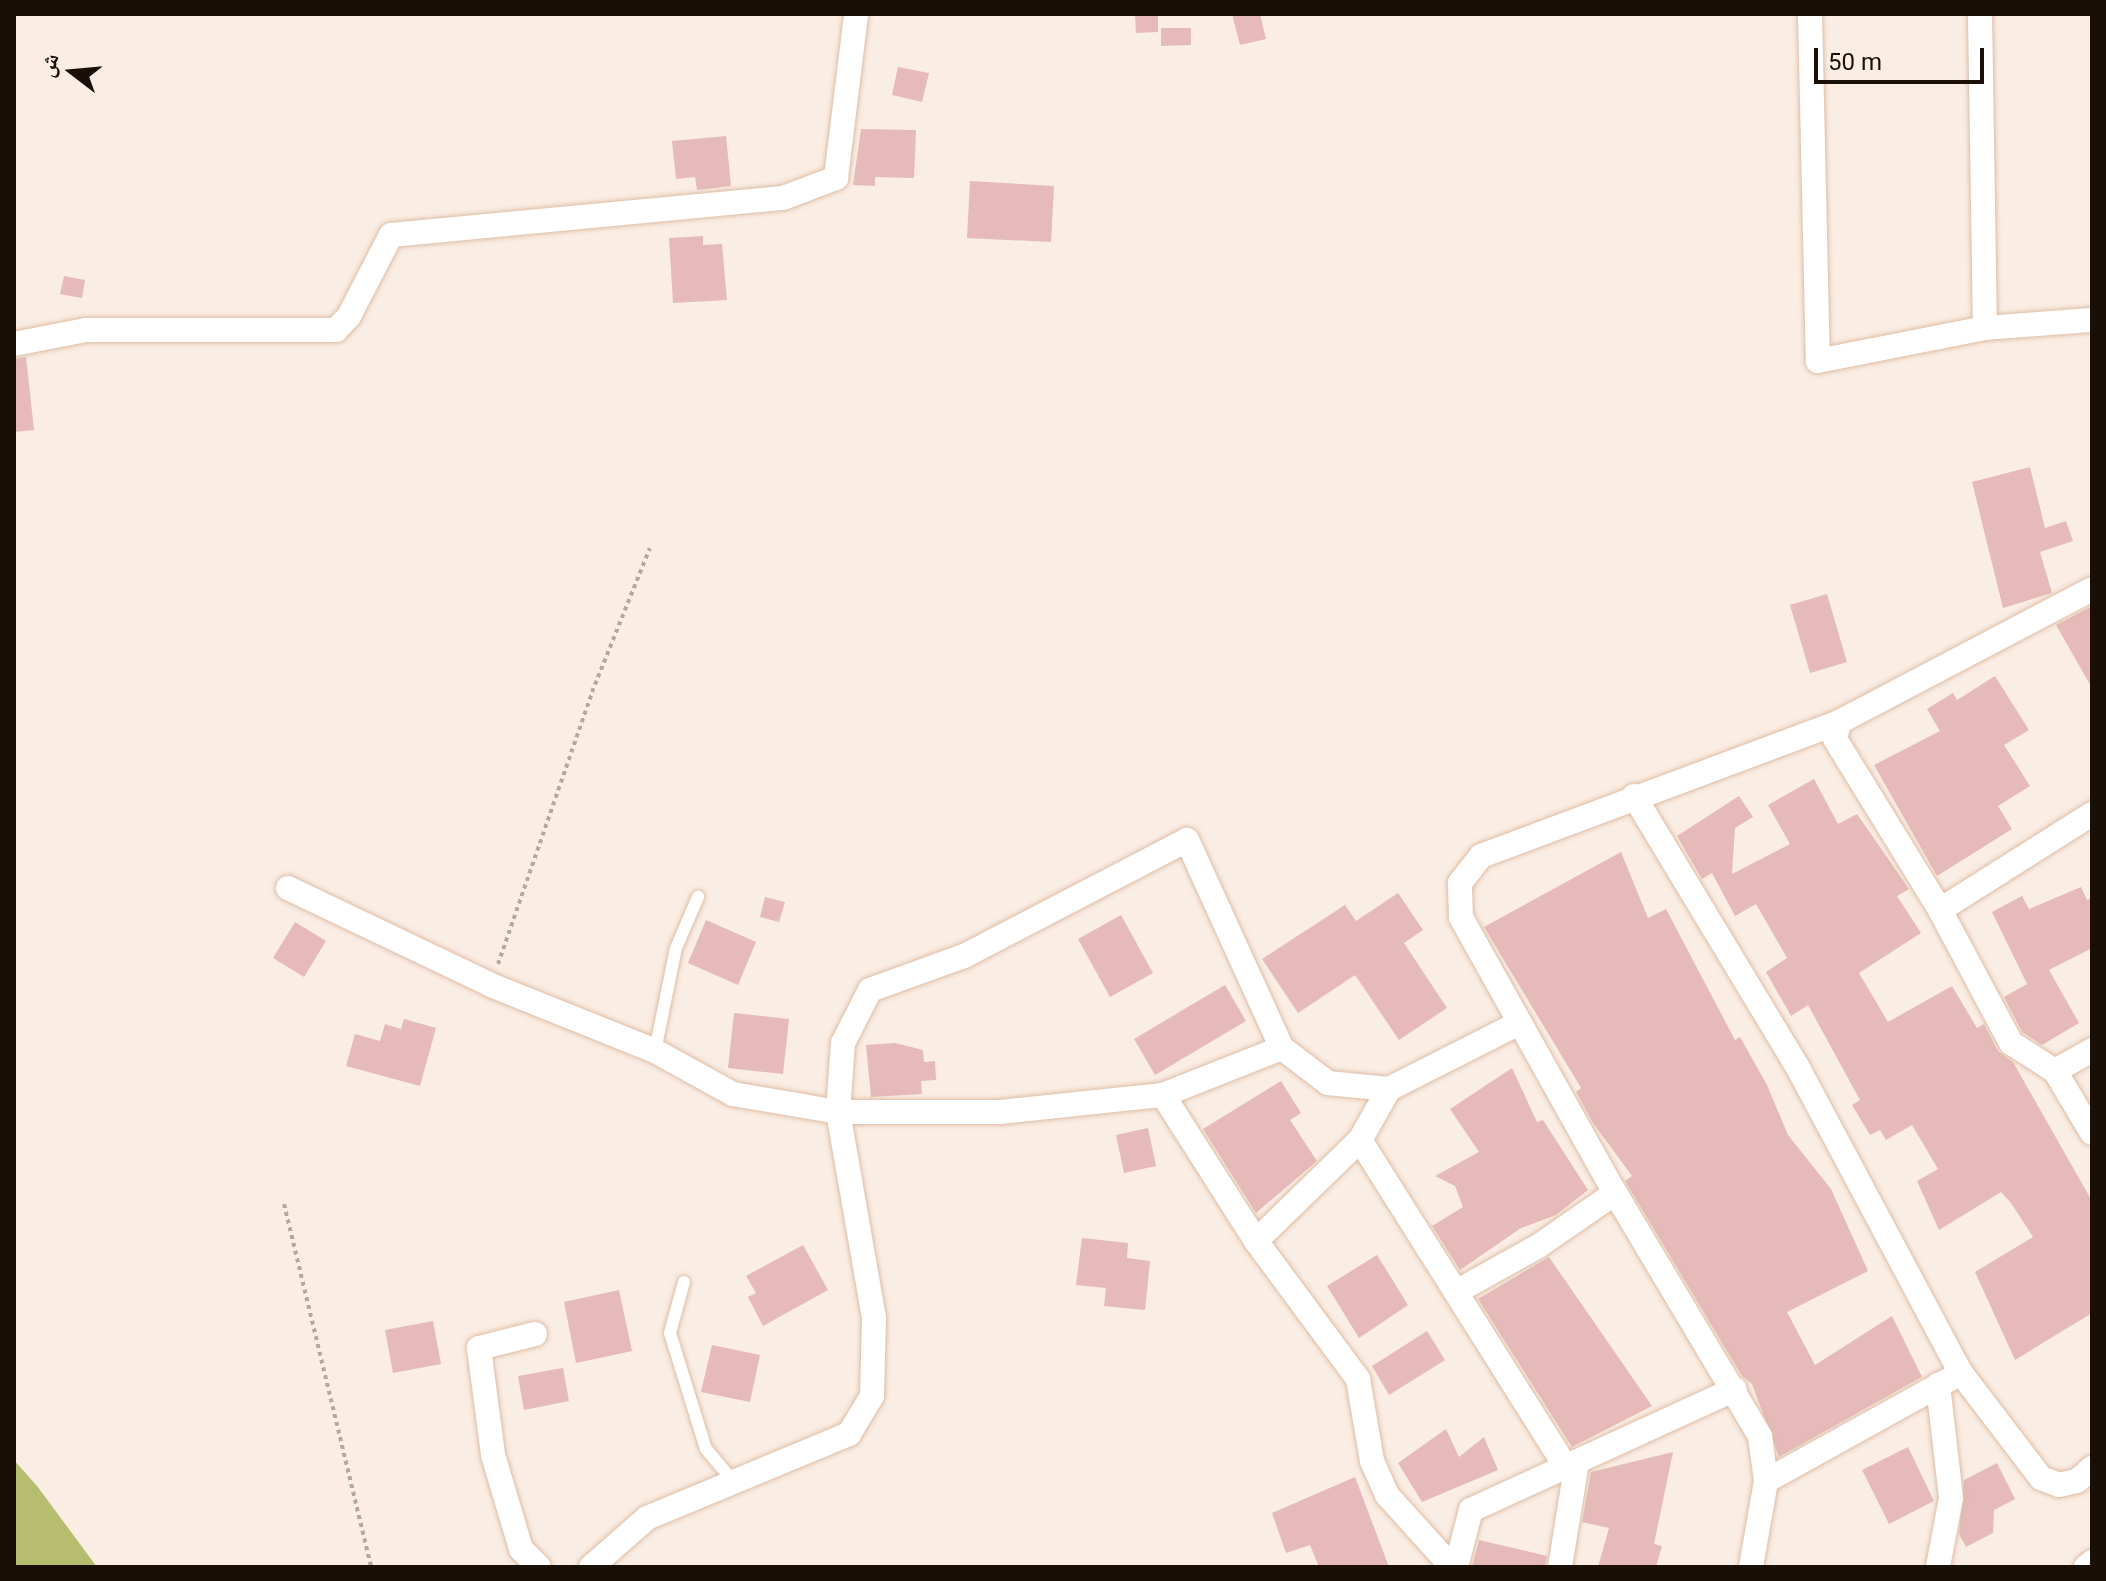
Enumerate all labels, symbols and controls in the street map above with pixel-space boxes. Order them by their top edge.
north arrow [32,32,112,112]
scale bar [1818,32,1988,82]
text: 50 m [1828,48,1882,76]
text: ش [33,51,64,80]

